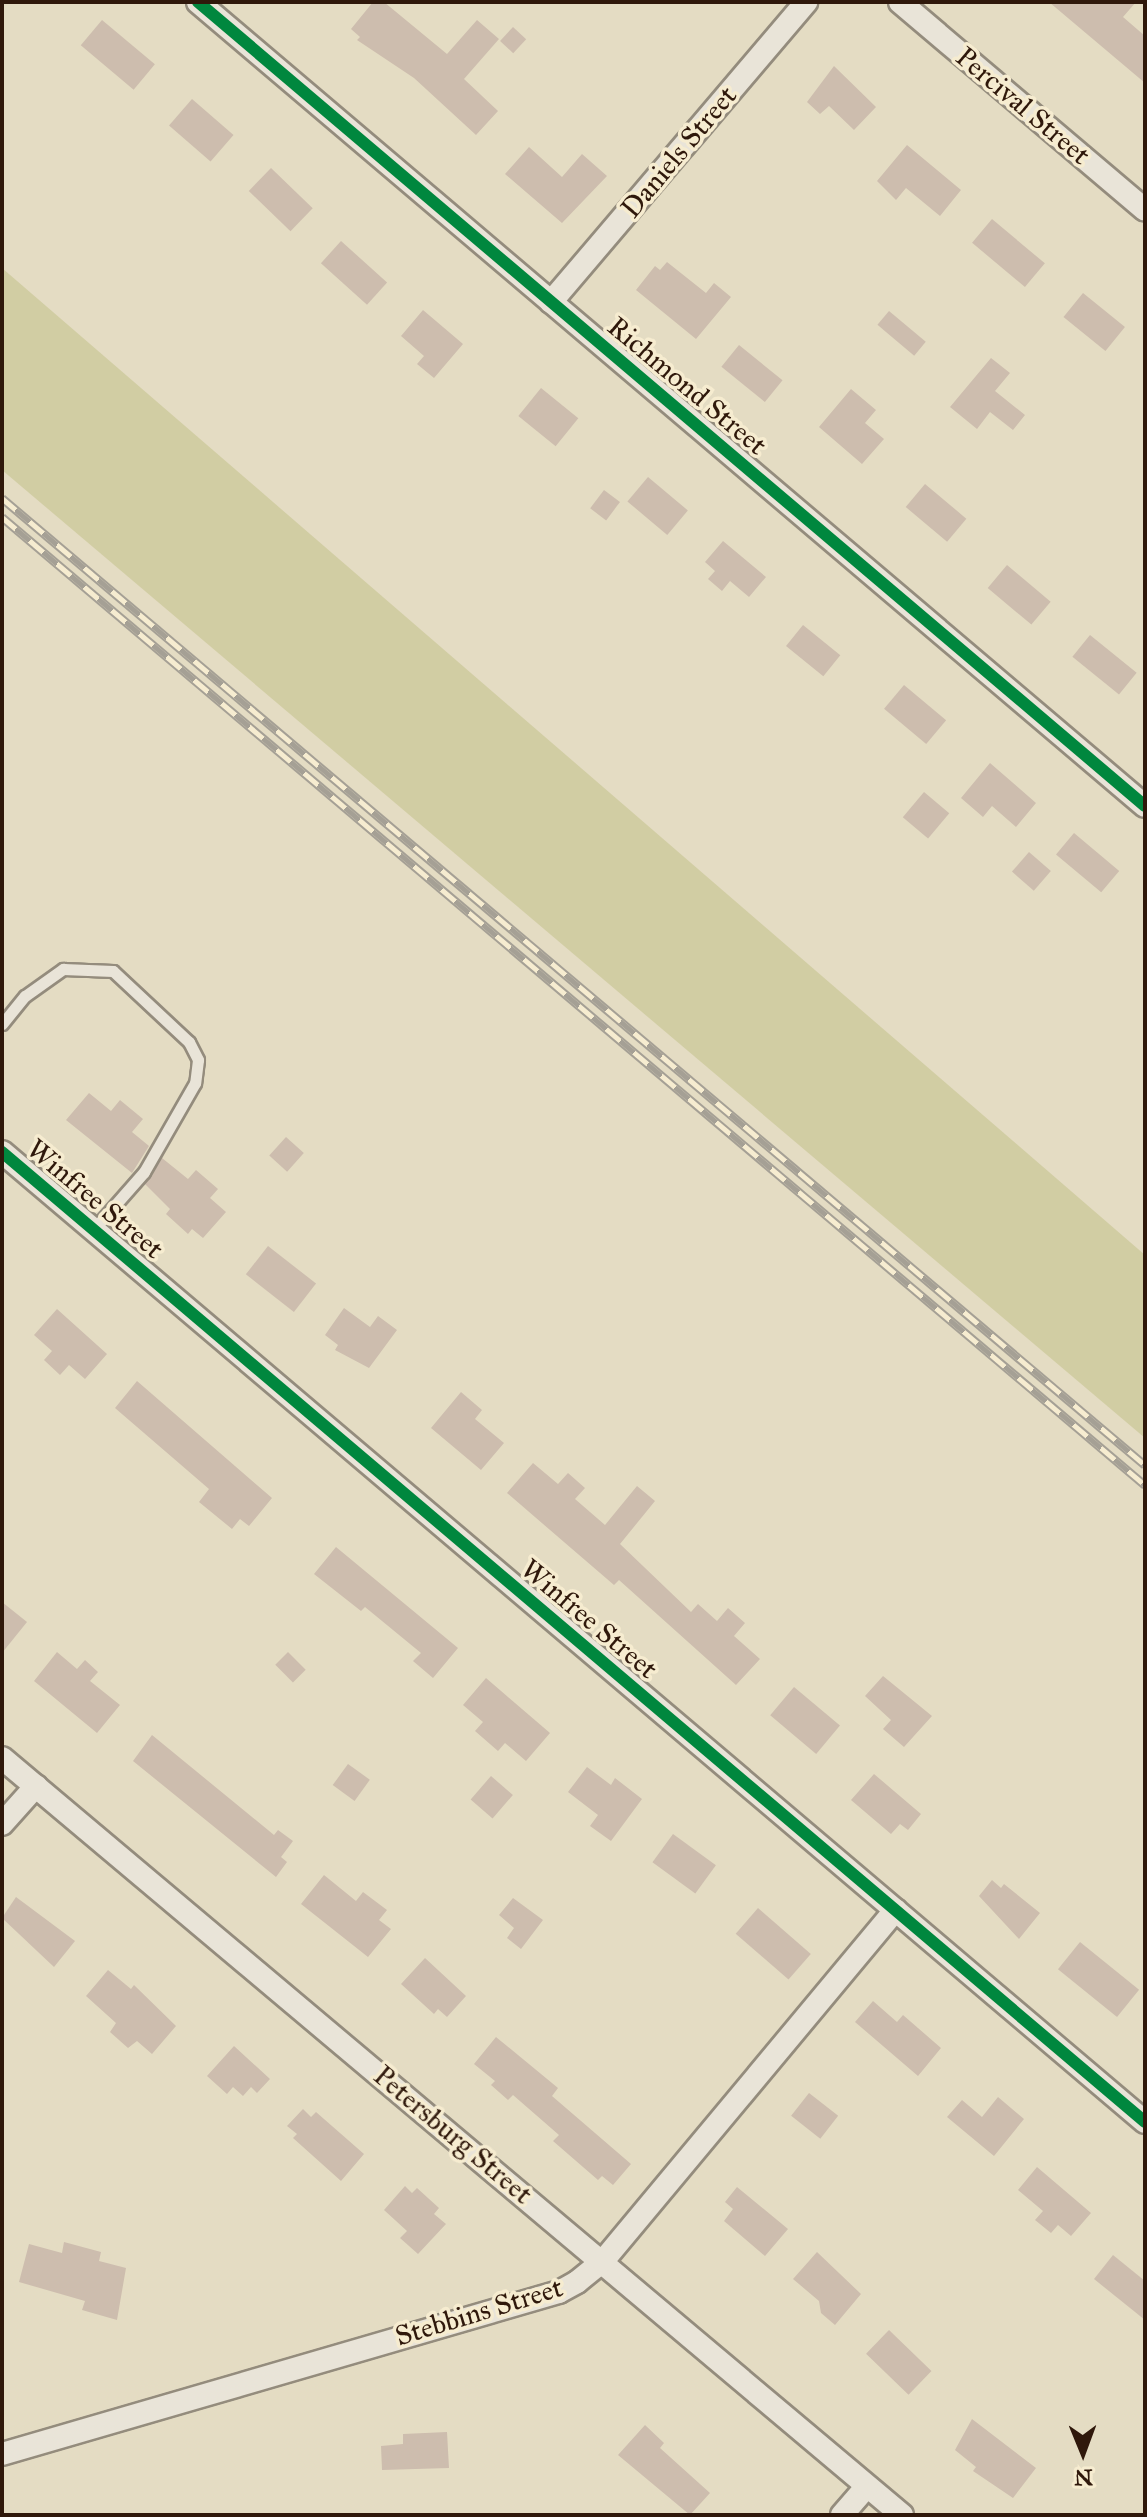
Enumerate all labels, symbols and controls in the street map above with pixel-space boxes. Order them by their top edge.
street label: Percival Street [949,40,1097,172]
street label: Daniels Street [614,79,744,225]
street label: Richmond Street [601,310,773,462]
street label: Winfree Street [20,1132,170,1266]
street label: Winfree Street [514,1552,664,1686]
street label: Petersburg Street [367,2059,539,2211]
street label: Stebbins Street [391,2271,567,2353]
north arrow [1043,2413,1123,2493]
text: N [1074,2464,1093,2491]

